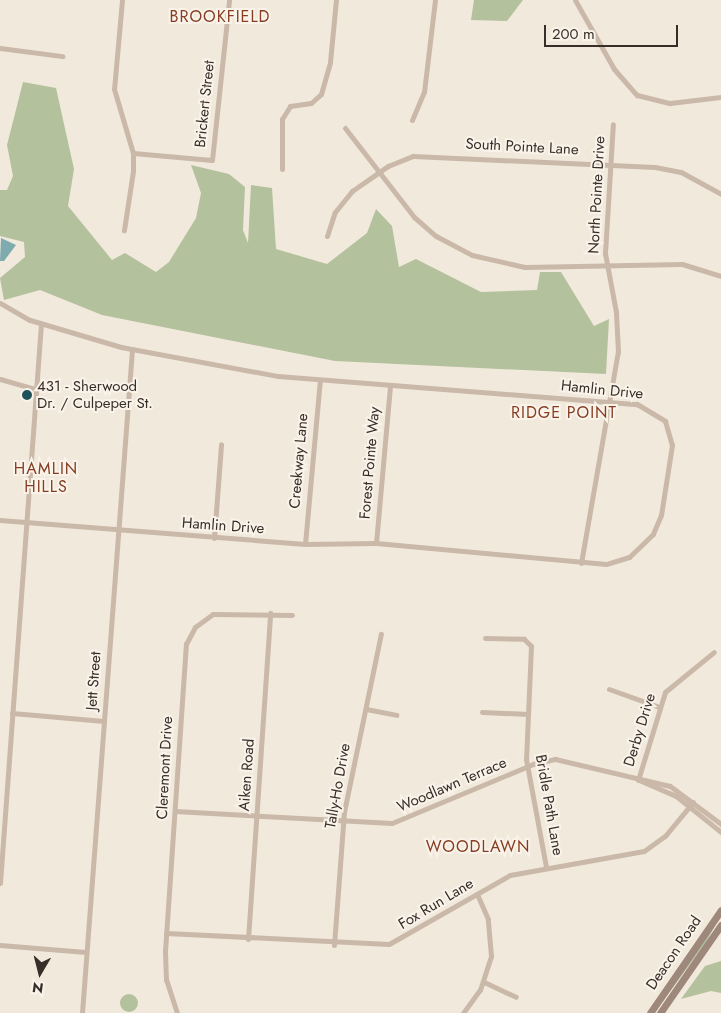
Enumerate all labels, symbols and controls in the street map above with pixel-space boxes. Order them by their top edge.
district label: BROOKFIELD [168,7,272,27]
scale bar [546,15,680,47]
text: 200 m [552,23,595,45]
street label: Brickert Street [191,59,219,149]
street label: South Pointe Lane [465,135,579,159]
street label: North Pointe Drive [585,136,609,254]
place label: 431 - Sherwood Dr. / Culpeper St. [37,377,153,412]
street label: Hamlin Drive [560,377,644,403]
marker: 431 - Sherwood Dr. / Culpeper St. [21,389,33,401]
district label: RIDGE POINT [510,403,618,423]
street label: Forest Pointe Way [356,406,384,520]
street label: Creekway Lane [286,413,312,509]
district label: HAMLIN HILLS [13,459,79,497]
street label: Hamlin Drive [181,514,265,538]
street label: Jett Street [83,651,105,711]
street label: Derby Drive [620,691,660,769]
street label: Cleremont Drive [153,716,177,820]
street label: Aiken Road [235,738,259,812]
street label: Tally-Ho Drive [322,742,354,830]
street label: Bridle Path Lane [531,753,567,857]
street label: Woodlawn Terrace [394,754,510,816]
district label: WOODLAWN [425,837,531,857]
street label: Fox Run Lane [395,875,477,933]
street label: Deacon Road [643,913,705,993]
north arrow [15,948,65,998]
text: N [31,977,45,999]

